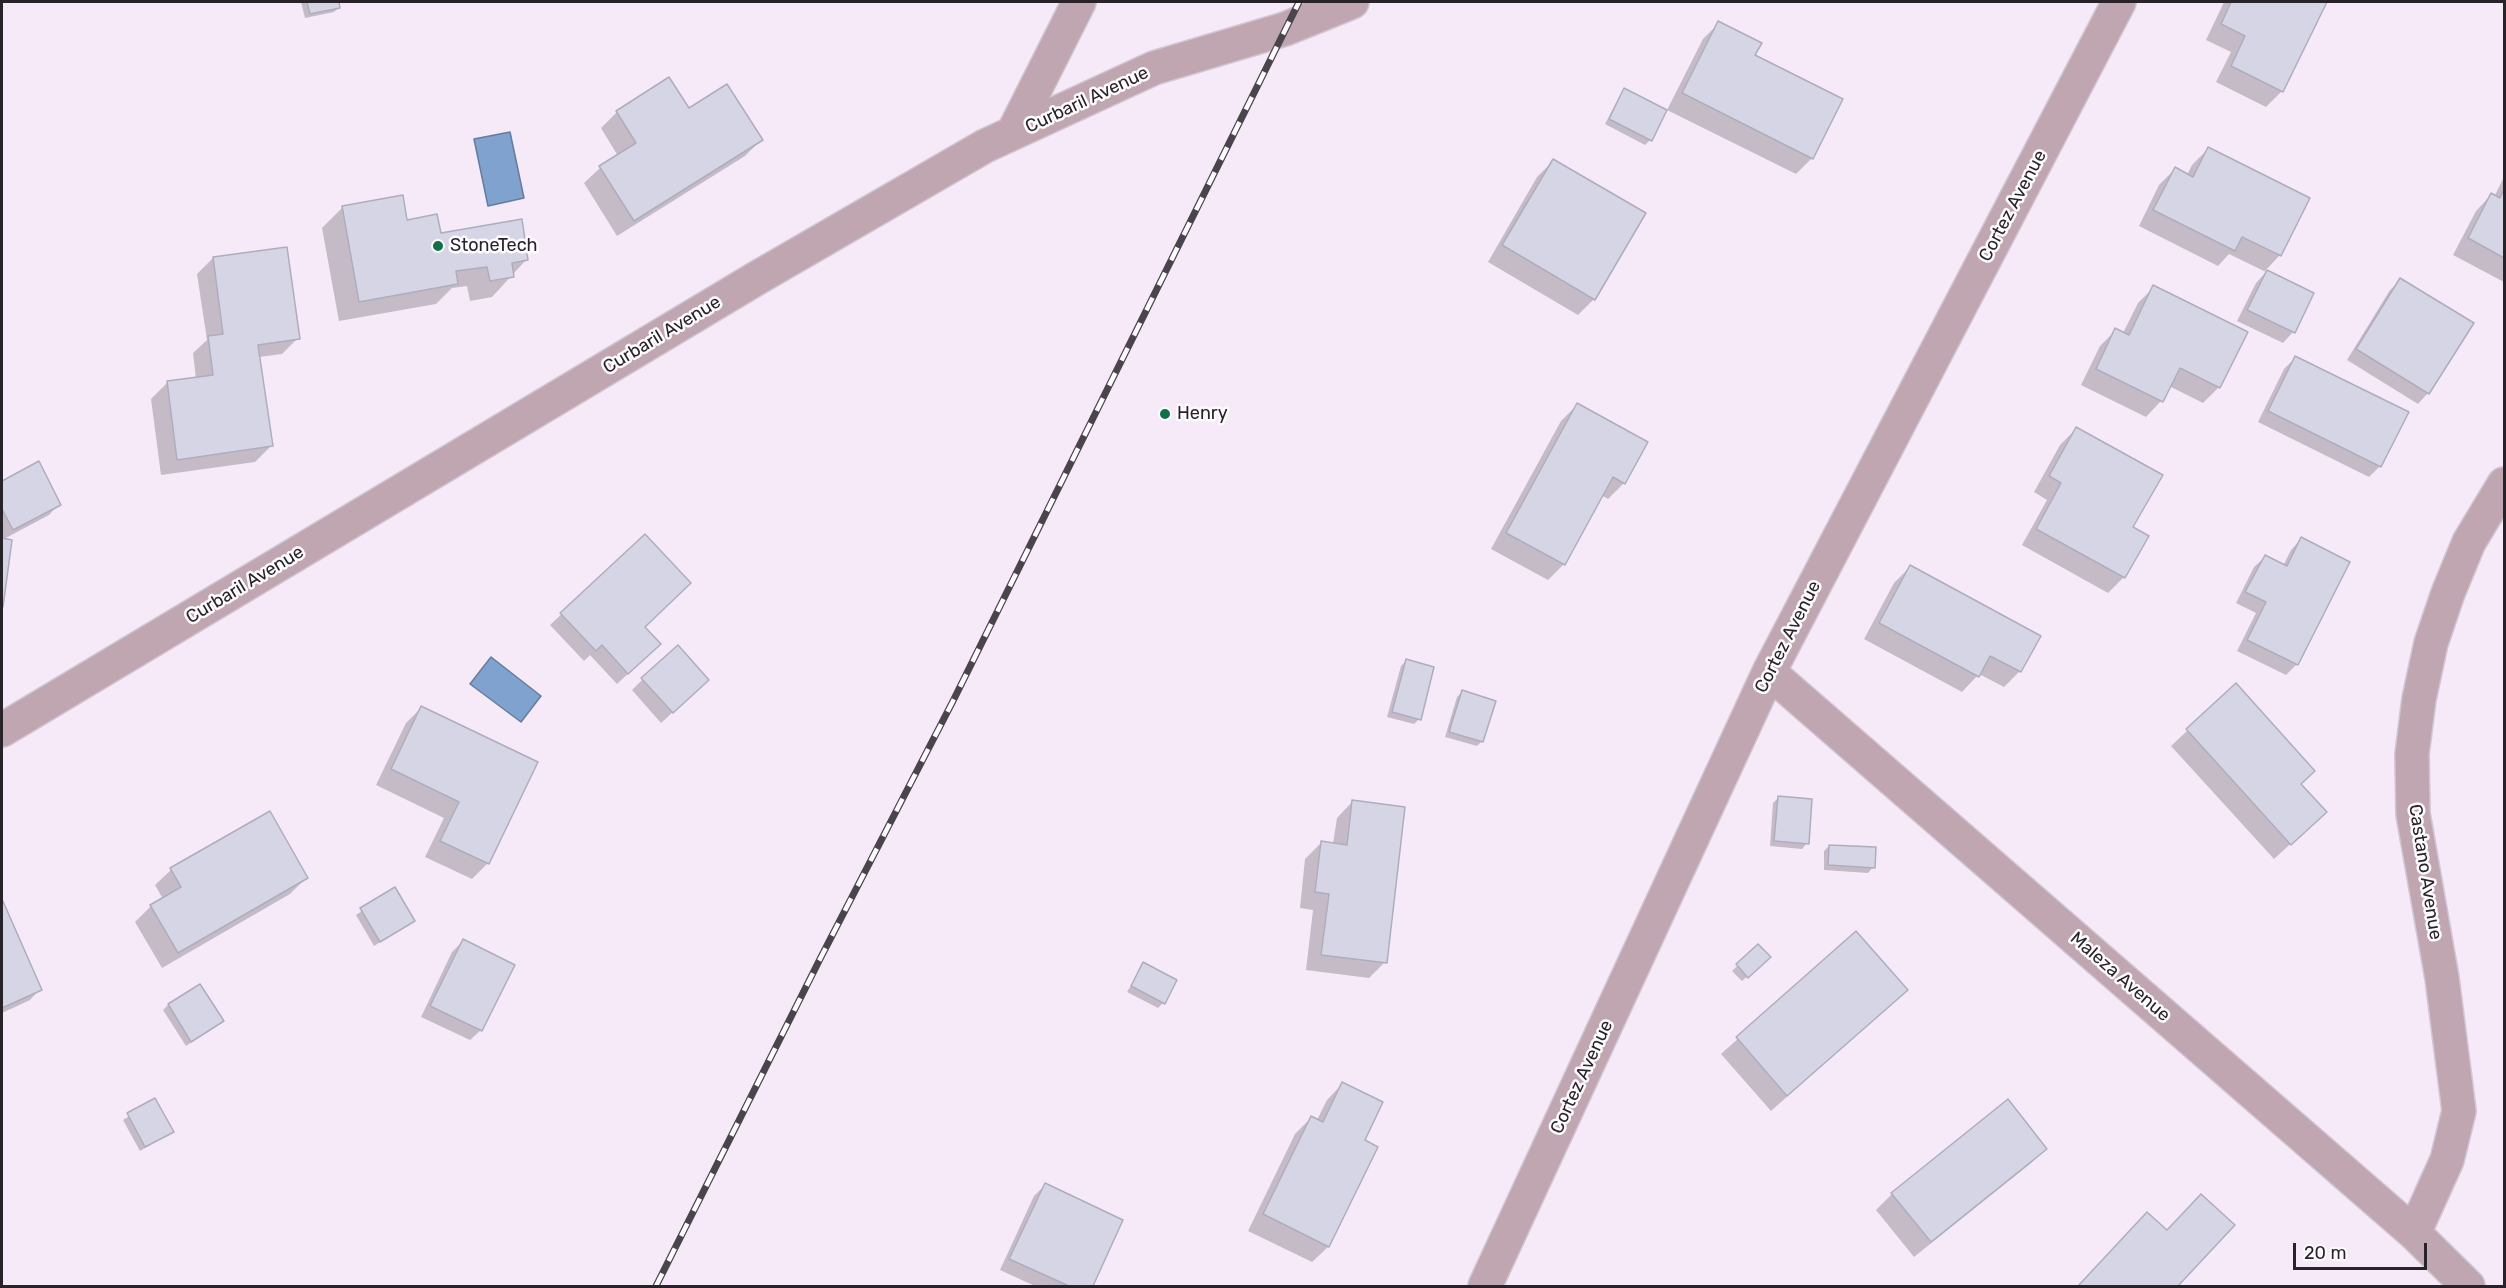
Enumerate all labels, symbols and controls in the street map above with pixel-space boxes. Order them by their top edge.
street label: Curbaril Avenue [1022,62,1152,138]
street label: Cortez Avenue [1975,147,2051,265]
place label: StoneTech [450,235,538,257]
marker: StoneTech [431,239,445,253]
street label: Curbaril Avenue [599,291,725,379]
place label: Henry [1177,403,1228,425]
marker: Henry [1158,407,1172,421]
street label: Curbaril Avenue [182,541,308,629]
street label: Cortez Avenue [1750,577,1826,697]
street label: Castano Avenue [2404,803,2446,941]
street label: Maleza Avenue [2066,928,2174,1026]
street label: Cortez Avenue [1546,1017,1618,1137]
scale bar [2296,1231,2430,1269]
text: 20 m [2304,1242,2346,1264]

